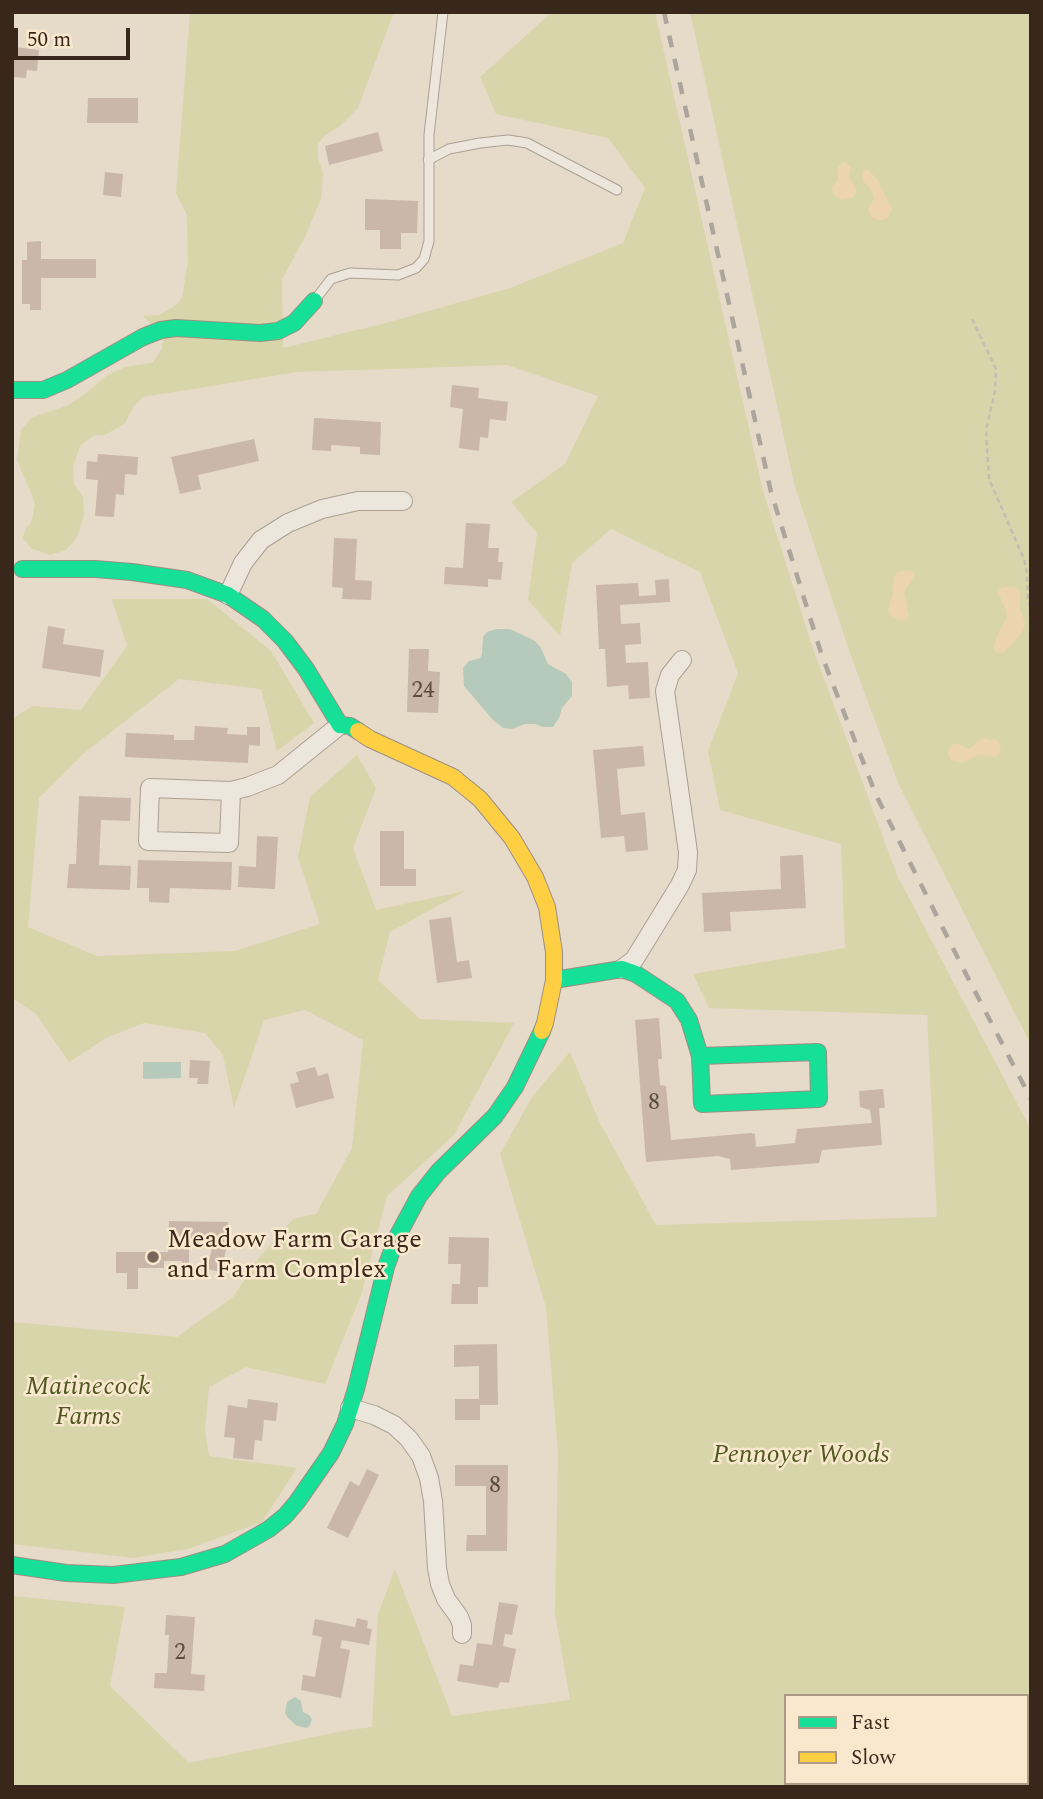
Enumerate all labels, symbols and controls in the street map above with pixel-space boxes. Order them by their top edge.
scale bar [18,14,133,58]
text: 50 m [27,24,71,56]
house number: 24 [412,678,434,706]
house number: 8 [648,1090,660,1118]
place label: Meadow Farm Garage and Farm Complex [167,1226,422,1288]
marker: Meadow Farm Garage and Farm Complex [145,1249,161,1265]
park label: Matinecock Farms [26,1373,150,1434]
park label: Pennoyer Woods [712,1441,890,1473]
house number: 8 [489,1473,501,1501]
house number: 2 [174,1640,186,1668]
legend [784,1694,1029,1785]
text: Fast [851,1707,890,1739]
text: Slow [851,1742,895,1774]

